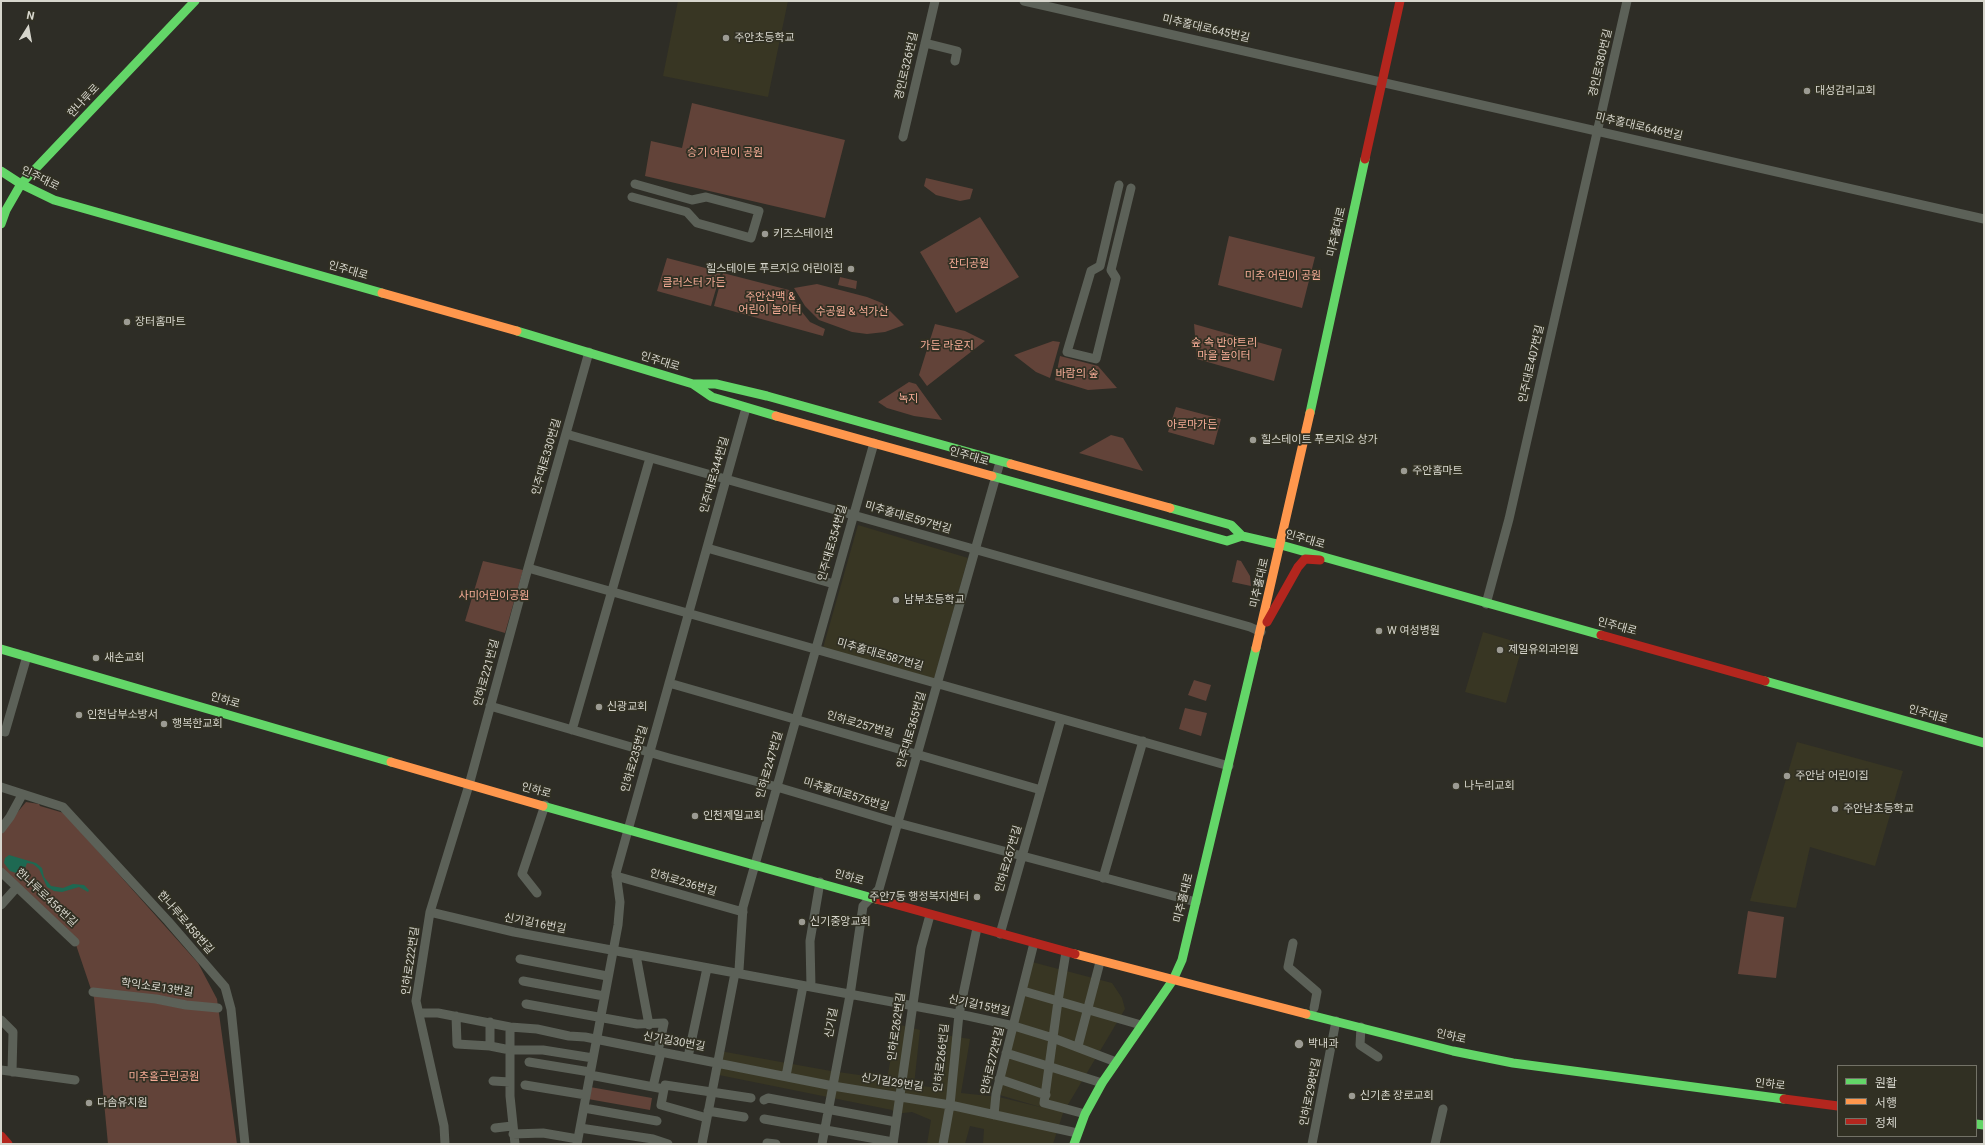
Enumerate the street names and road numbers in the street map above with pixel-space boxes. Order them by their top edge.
street label: 미추홀대로645번길 [1161,13,1251,45]
street label: 경인로380번길 [1587,28,1615,98]
street label: 경인로326번길 [893,31,921,101]
street label: 한나루로 [65,82,103,120]
street label: 미추홀대로646번길 [1594,111,1684,143]
street label: 인주대로 [19,164,61,194]
street label: 미추홀대로 [1325,206,1349,258]
street label: 인주대로 [327,259,369,283]
street label: 인주대로407번길 [1517,324,1547,404]
street label: 인주대로 [639,350,681,374]
street label: 인주대로330번길 [530,417,564,497]
street label: 인주대로344번길 [698,435,732,515]
street label: 인주대로 [948,445,990,469]
street label: 미추홀대로597번길 [863,499,953,537]
street label: 인주대로354번길 [816,503,850,583]
street label: 인주대로 [1284,528,1326,552]
street label: 미추홀대로 [1248,557,1272,609]
street label: 인주대로 [1596,615,1638,639]
street label: 미추홀대로587번길 [835,636,925,674]
street label: 인하로221번길 [472,638,502,708]
street label: 인하로 [209,690,241,712]
street label: 인주대로365번길 [895,690,929,770]
street label: 인주대로 [1907,703,1949,727]
street label: 인하로257번길 [825,709,895,741]
street label: 인하로235번길 [619,724,651,794]
street label: 인하로247번길 [754,730,786,800]
street label: 미추홀대로575번길 [801,776,891,814]
street label: 인하로 [520,781,552,801]
street label: 인하로267번길 [993,824,1025,894]
street label: 한나루로456번길 [13,866,79,930]
street label: 인하로236번길 [648,867,718,899]
street label: 인하로 [833,867,865,889]
street label: 미추홀대로 [1171,872,1197,924]
street label: 한나루로458번길 [154,889,216,957]
street label: 신기길16번길 [503,912,567,936]
street label: 인하로222번길 [400,926,422,996]
street label: 학익소로13번길 [120,976,194,1000]
street label: 인하로262번길 [886,992,908,1062]
street label: 신기길15번길 [947,993,1011,1019]
street label: 신기길 [823,1007,841,1039]
street label: 인하로266번길 [932,1023,952,1093]
street label: 인하로272번길 [979,1026,1007,1096]
street label: 인하로 [1435,1027,1467,1047]
street label: 신기길30번길 [642,1030,706,1054]
street label: 인하로298번길 [1298,1057,1324,1127]
street label: 신기길29번길 [860,1072,924,1094]
street label: 인하로 [1754,1077,1786,1093]

